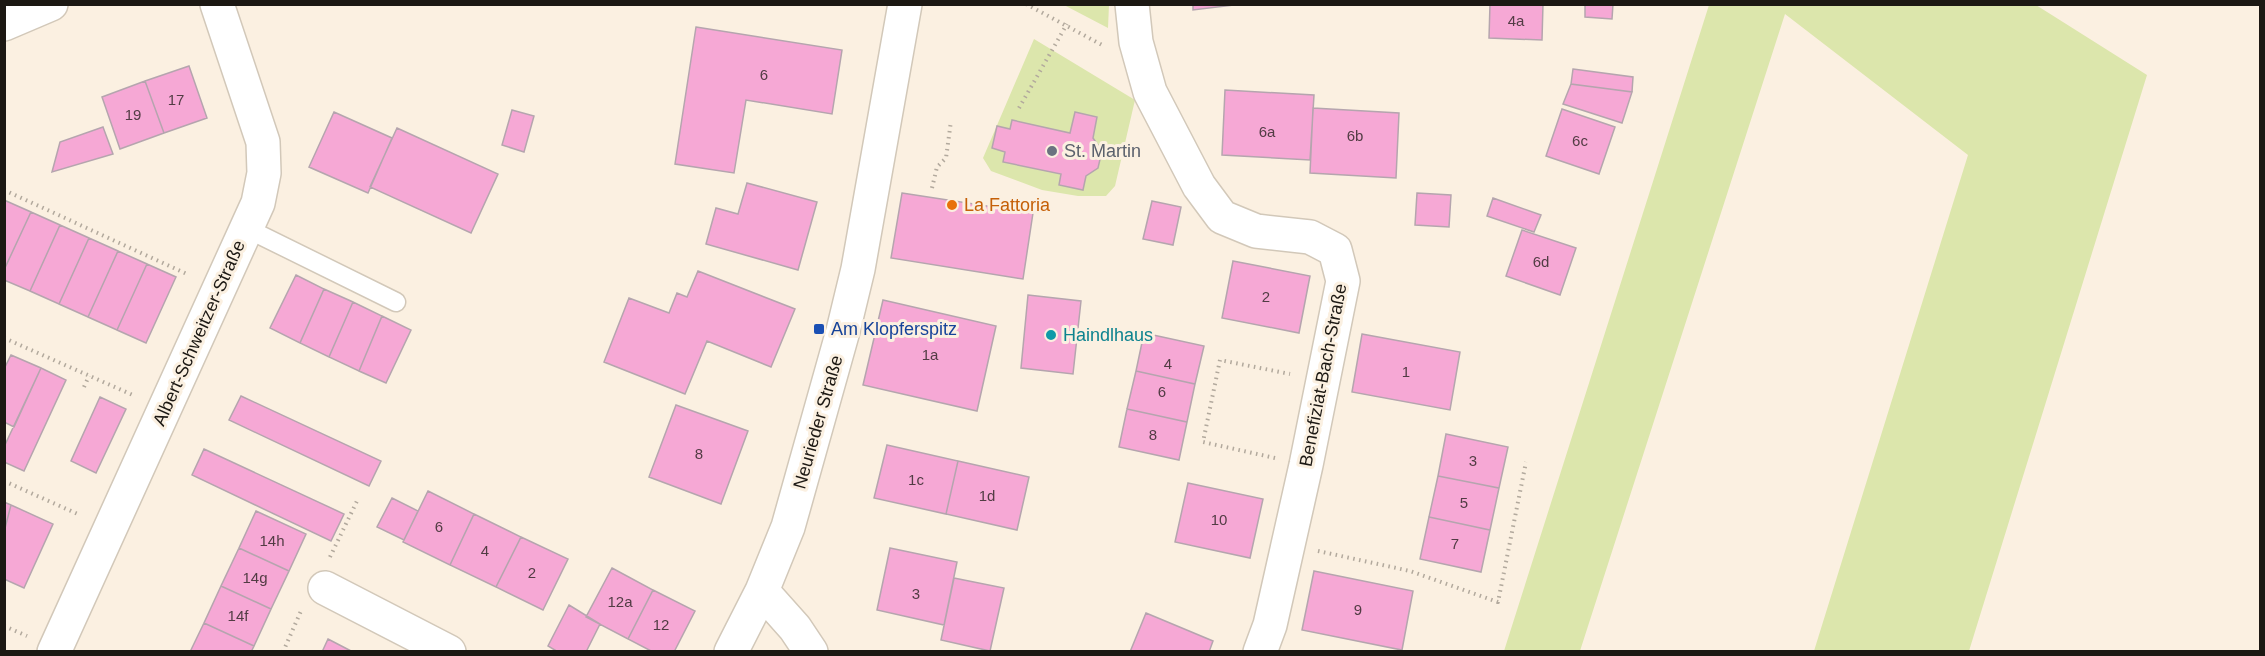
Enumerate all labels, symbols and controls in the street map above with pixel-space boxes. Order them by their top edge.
house number: 4a [1508,12,1525,29]
house number: 6 [760,66,768,83]
house number: 17 [168,91,184,108]
house number: 19 [125,106,141,123]
house number: 6a [1259,123,1276,140]
house number: 6b [1347,127,1363,144]
house number: 6c [1572,132,1588,149]
place label: St. Martin [1064,141,1141,161]
marker: St. Martin [1045,144,1059,158]
place label: La Fattoria [964,195,1051,215]
marker: La Fattoria [945,198,959,212]
street label: Albert-Schweitzer-Straße [149,237,249,429]
house number: 6d [1533,253,1549,270]
street label: Benefiziat-Bach-Straße [1295,282,1351,468]
house number: 2 [1262,288,1270,305]
place label: Am Klopferspitz [831,319,957,339]
marker: Am Klopferspitz [812,322,826,336]
place label: Haindlhaus [1063,325,1153,345]
marker: Haindlhaus [1044,328,1058,342]
house number: 1a [922,346,939,363]
street label: Neurieder Straße [789,353,847,491]
house number: 4 [1164,355,1172,372]
house number: 1 [1402,363,1410,380]
house number: 6 [1158,383,1166,400]
house number: 8 [1149,426,1157,443]
house number: 8 [695,445,703,462]
house number: 3 [1469,452,1477,469]
house number: 1c [908,471,924,488]
house number: 1d [979,487,995,504]
house number: 5 [1460,494,1468,511]
house number: 10 [1211,511,1227,528]
house number: 6 [435,518,443,535]
house number: 14h [259,532,285,549]
house number: 7 [1451,535,1459,552]
house number: 4 [481,542,489,559]
house number: 2 [528,564,536,581]
house number: 14g [242,569,268,586]
house number: 3 [912,585,920,602]
house number: 12a [607,593,633,610]
house number: 9 [1354,601,1362,618]
house number: 14f [228,607,249,624]
house number: 12 [653,616,669,633]

